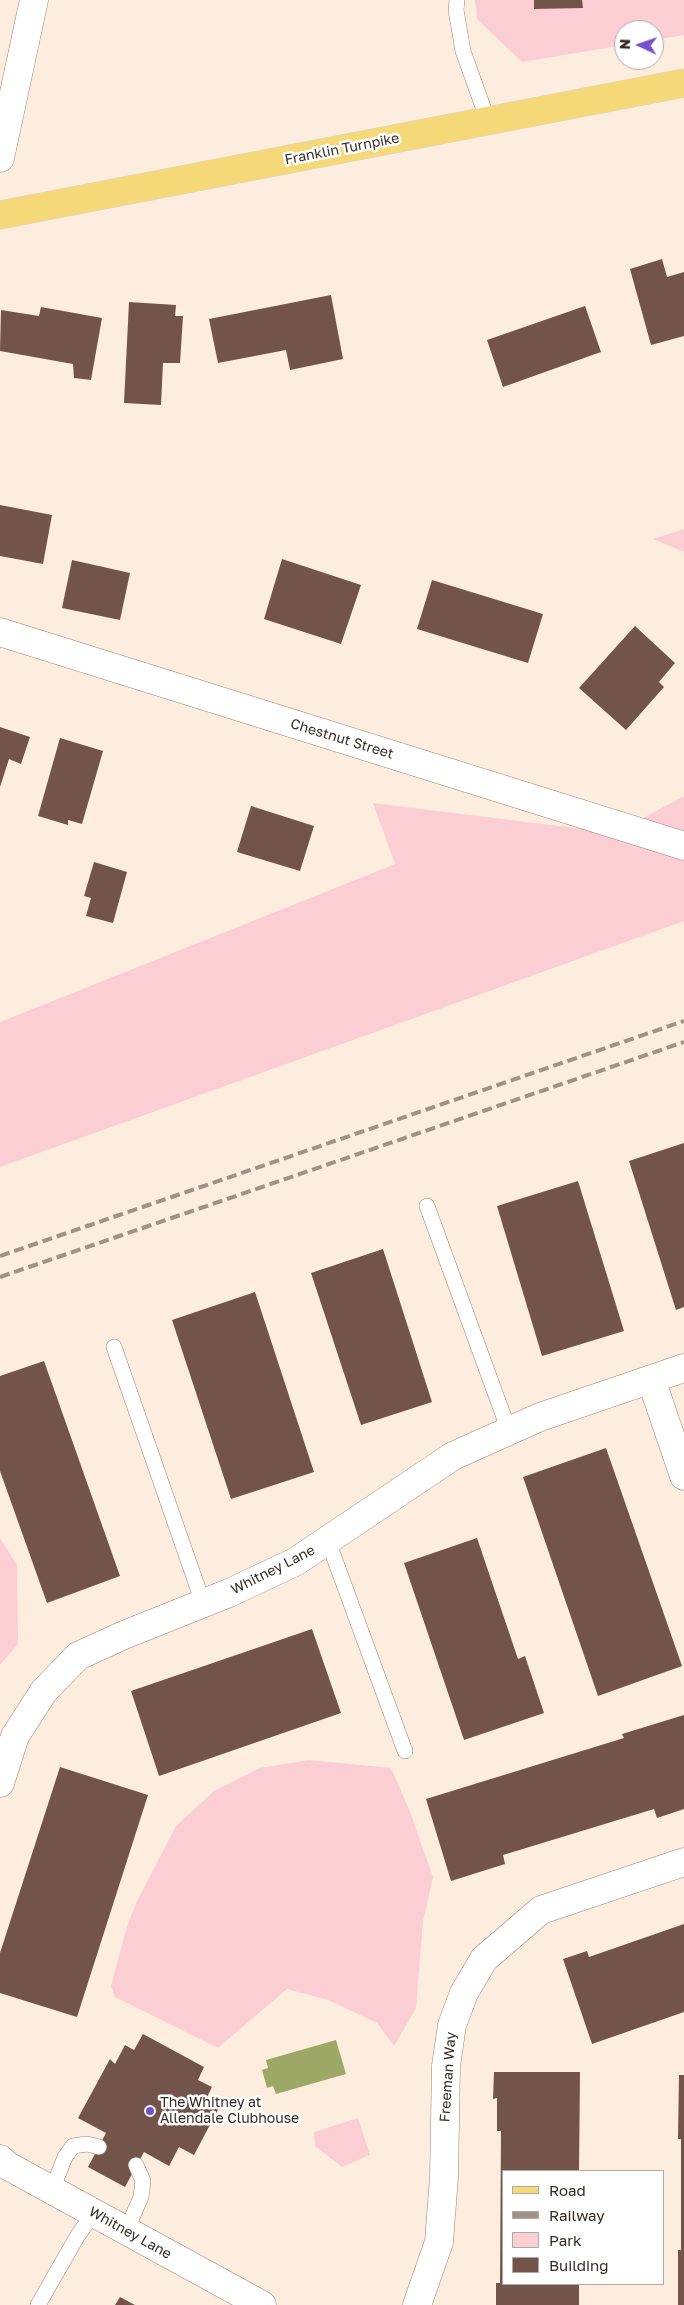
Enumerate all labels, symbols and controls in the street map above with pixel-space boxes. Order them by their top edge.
north arrow [614,20,664,70]
text: N [616,38,633,50]
street label: Franklin Turnpike [283,130,401,168]
street label: Chestnut Street [288,715,396,763]
street label: Whitney Lane [228,1542,318,1598]
street label: Freeman Way [436,2031,460,2123]
place label: The Whitney at Allendale Clubhouse [160,2095,299,2128]
marker: The Whitney at Allendale Clubhouse [144,2105,156,2117]
legend [502,2170,664,2285]
text: Road [549,2181,586,2199]
street label: Whitney Lane [86,2203,174,2263]
text: Railway [549,2206,605,2224]
text: Park [549,2231,581,2249]
text: Building [549,2256,609,2274]

